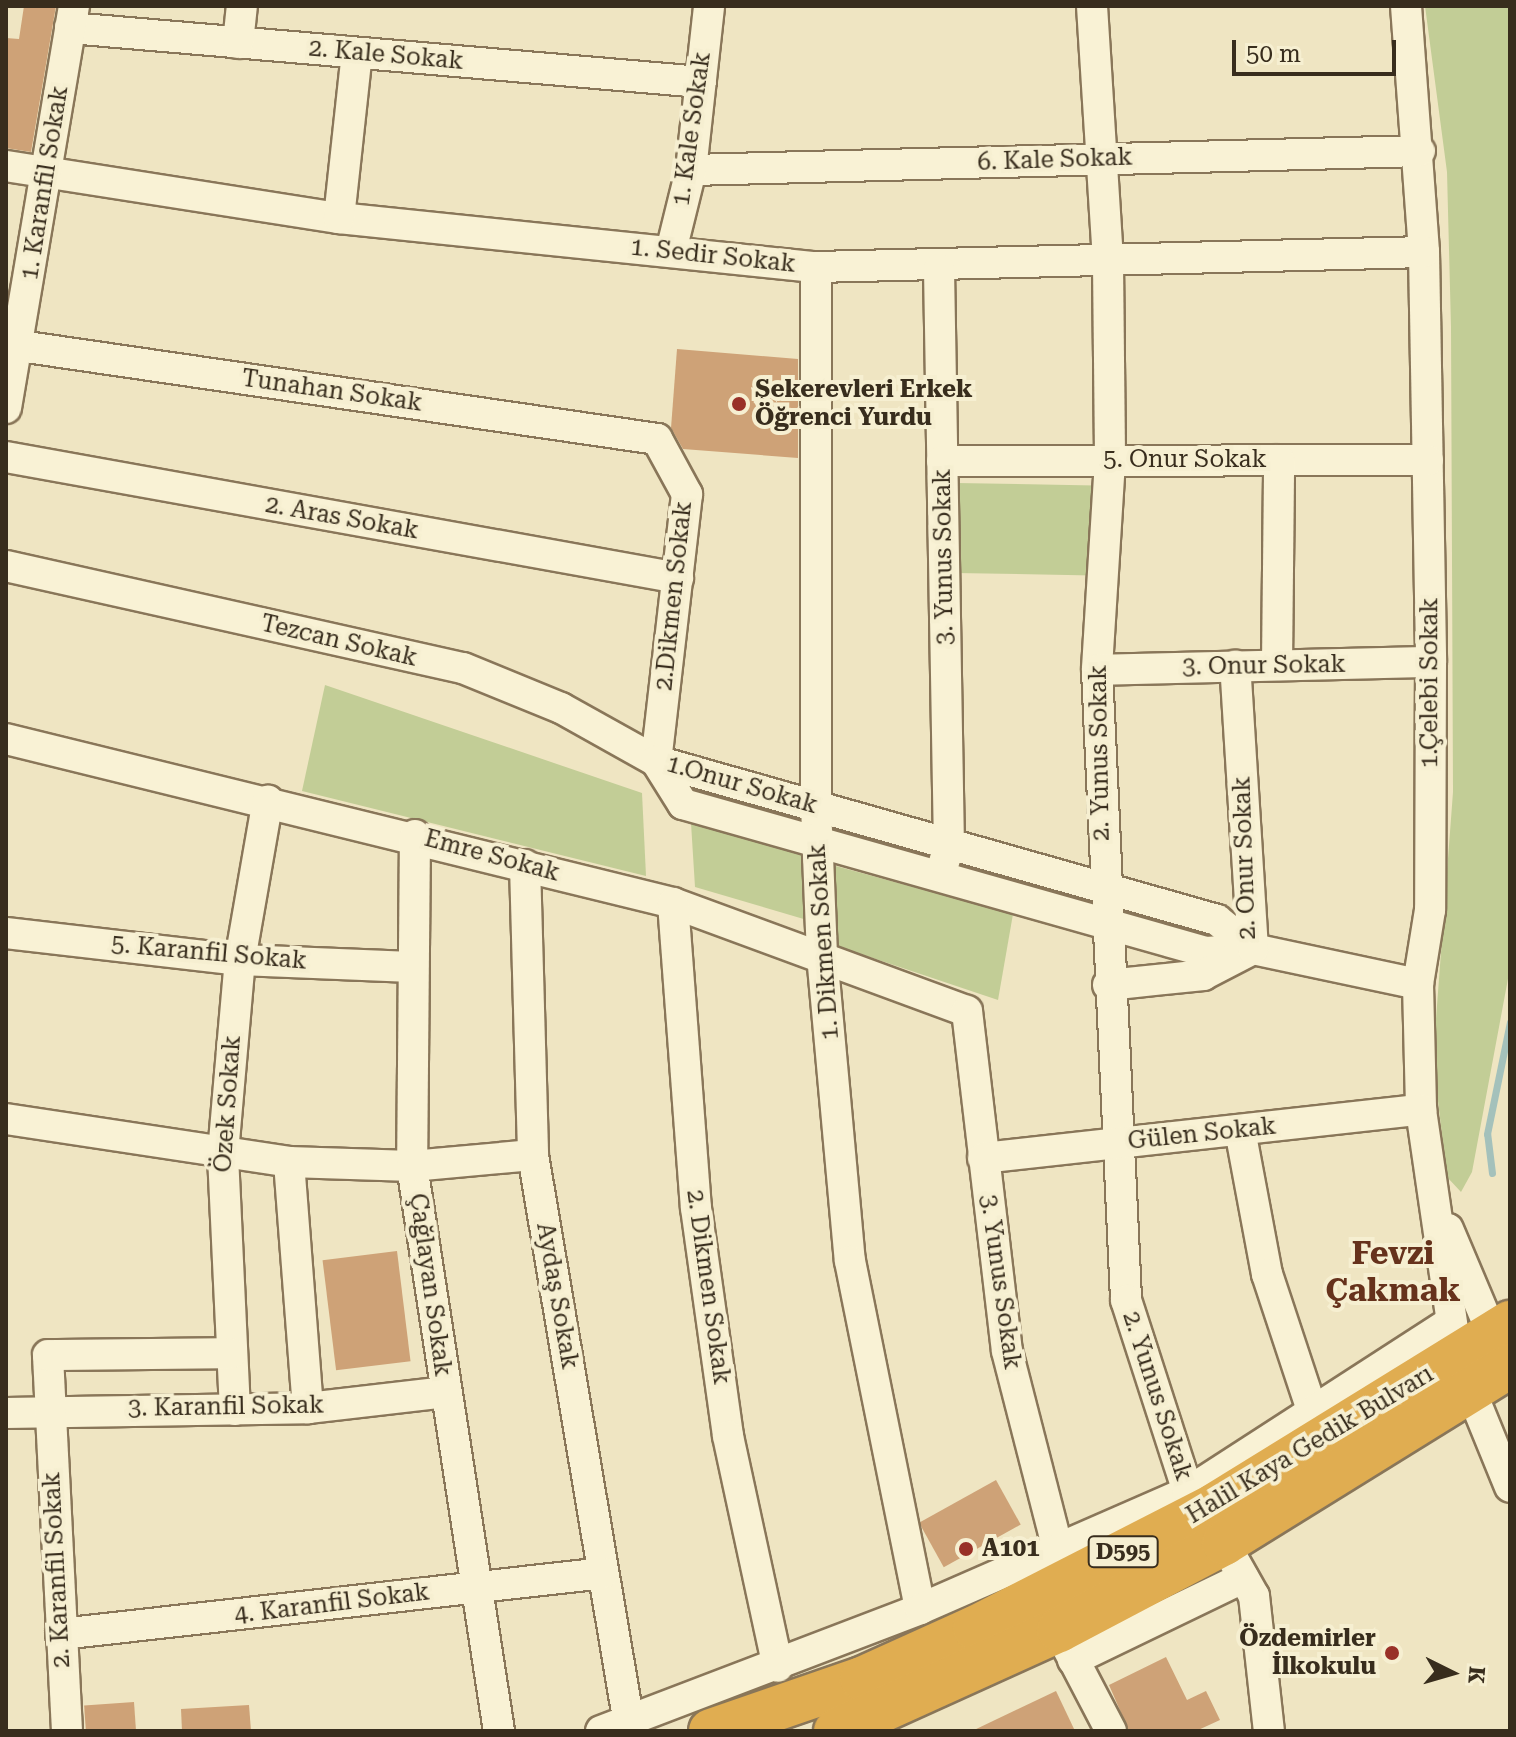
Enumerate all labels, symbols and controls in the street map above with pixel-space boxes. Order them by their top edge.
scale bar [1236,24,1400,74]
street label: 2. Kale Sokak [307,34,465,76]
text: 50 m [1246,40,1301,68]
street label: 1. Kale Sokak [667,50,717,208]
street label: 1. Karanfil Sokak [15,84,75,282]
street label: 6. Kale Sokak [977,143,1133,177]
street label: 1. Sedir Sokak [629,233,797,279]
street label: Tunahan Sokak [240,364,424,418]
place label: Şekerevleri Erkek Öğrenci Yurdu [755,376,973,432]
marker: Şekerevleri Erkek Öğrenci Yurdu [730,395,748,413]
street label: 5. Onur Sokak [1103,446,1267,474]
street label: 3. Yunus Sokak [928,469,960,645]
street label: 2. Aras Sokak [263,490,421,546]
street label: 2.Dikmen Sokak [650,500,698,692]
street label: 1.Çelebi Sokak [1416,598,1444,768]
street label: Tezcan Sokak [258,609,420,673]
street label: 3. Onur Sokak [1182,650,1346,682]
street label: 2. Yunus Sokak [1084,665,1116,841]
street label: 1.Onur Sokak [663,750,821,820]
street label: 2. Onur Sokak [1228,776,1262,940]
street label: Emre Sokak [421,824,563,888]
street label: 1. Dikmen Sokak [803,843,845,1041]
street label: 5. Karanfil Sokak [110,930,308,976]
street label: Özek Sokak [209,1035,247,1173]
street label: Gülen Sokak [1126,1112,1278,1156]
street label: 2. Dikmen Sokak [680,1188,736,1386]
street label: Çağlayan Sokak [403,1192,457,1378]
street label: 3. Yunus Sokak [973,1193,1027,1371]
street label: Aydaş Sokak [530,1220,584,1372]
district label: Fevzi Çakmak [1325,1235,1461,1310]
street label: 2. Yunus Sokak [1116,1308,1198,1484]
street label: Halil Kaya Gedik Bulvarı [1181,1360,1439,1530]
street label: 3. Karanfil Sokak [128,1391,324,1423]
street label: 2. Karanfil Sokak [37,1471,77,1669]
road number: D595 [1087,1534,1159,1570]
place label: A101 [982,1535,1040,1563]
marker: A101 [957,1540,975,1558]
street label: 4. Karanfil Sokak [233,1578,431,1630]
place label: Özdemirler İlkokulu [1239,1625,1376,1681]
north arrow [1412,1633,1492,1713]
marker: Özdemirler İlkokulu [1383,1644,1401,1662]
text: K [1463,1665,1490,1685]

